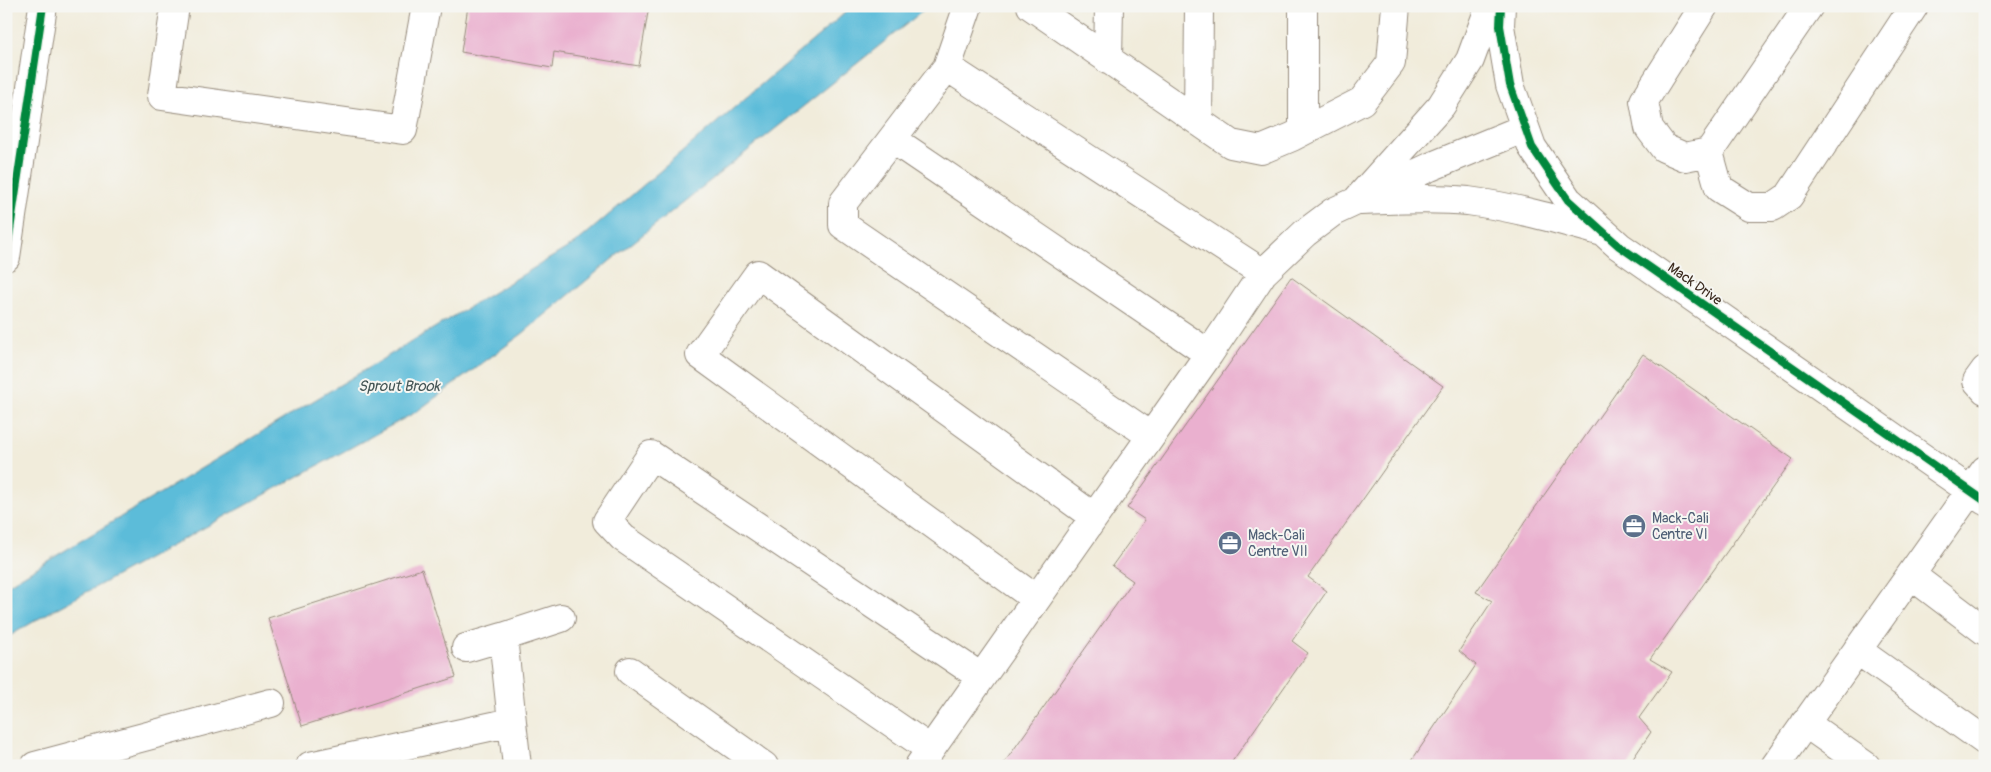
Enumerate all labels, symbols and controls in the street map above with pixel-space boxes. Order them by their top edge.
street label: Mack Drive [1665,259,1726,309]
water label: Sprout Brook [358,377,442,396]
place label: Mack-Cali Centre VI [1652,510,1709,543]
office icon: Mack-Cali Centre VI [1621,513,1647,539]
place label: Mack-Cali Centre VII [1248,527,1308,560]
office icon: Mack-Cali Centre VII [1217,530,1243,556]

